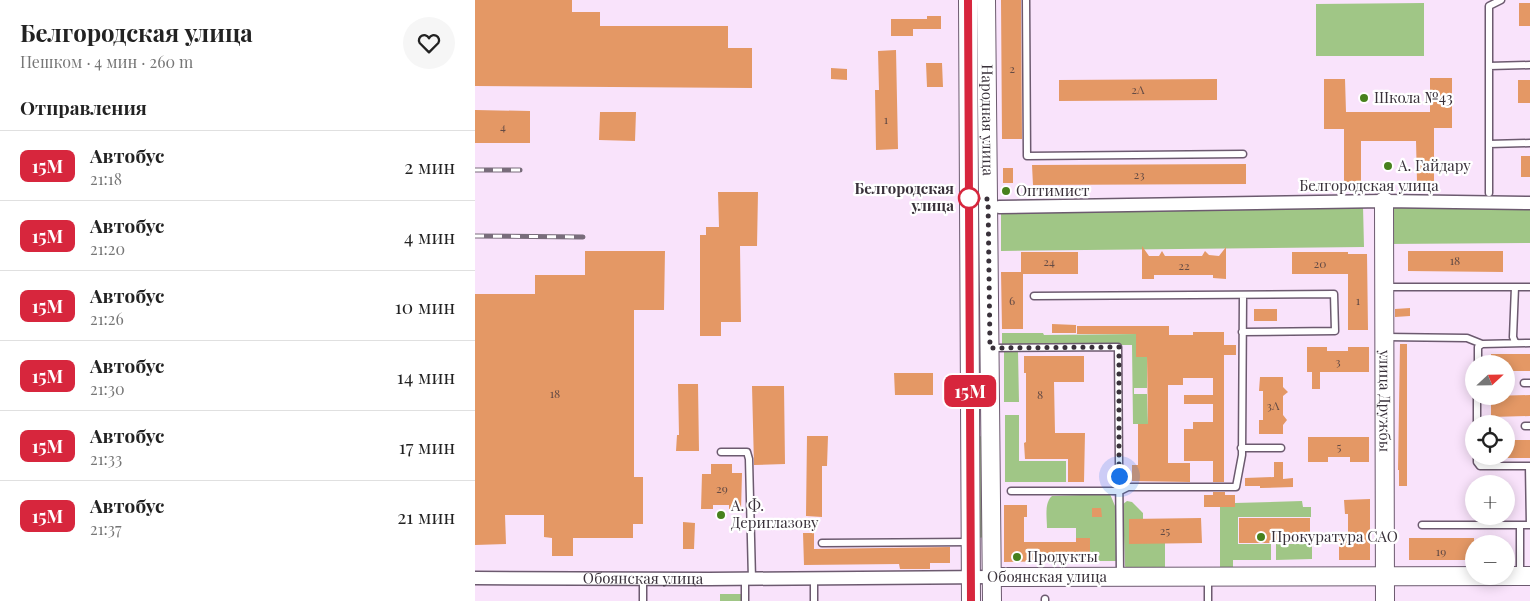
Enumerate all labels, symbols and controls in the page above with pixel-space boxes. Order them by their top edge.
text: Белгородская улица [20,16,253,48]
button: heart [403,17,455,69]
text: Пешком · 4 мин · 260 m [20,51,193,72]
house number: 2 [1009,60,1015,76]
street label: Народная улица [978,64,999,176]
house number: 2А [1131,81,1145,97]
place label: Школа №43 [1374,87,1453,107]
marker: Школа №43 [1358,92,1370,104]
text: Отправления [20,94,147,120]
house number: 1 [884,111,889,127]
house number: 4 [500,118,506,134]
text: Автобус [90,142,165,168]
text: 2 мин [404,153,455,179]
text: 15М [32,154,63,178]
place label: А. Гайдару [1397,155,1471,175]
marker: А. Гайдару [1382,160,1394,172]
house number: 23 [1133,166,1145,182]
text: 21:18 [90,168,122,189]
street label: Белгородская улица [1299,175,1439,195]
place label: Белгородская улица [855,178,954,215]
place label: Оптимист [1016,180,1090,200]
marker: Оптимист [1000,185,1012,197]
marker: Белгородская улица [958,187,980,209]
text: Автобус [90,212,165,238]
text: 4 мин [404,223,455,249]
text: 15М [32,224,63,248]
text: 21:20 [90,238,125,259]
house number: 18 [1450,252,1460,268]
house number: 24 [1043,253,1055,269]
house number: 20 [1314,255,1326,271]
house number: 22 [1178,257,1190,273]
text: Автобус [90,282,165,308]
house number: 6 [1009,292,1015,308]
house number: 1 [1356,292,1361,308]
text: 10 мин [395,293,455,319]
text: 15М [32,294,63,318]
text: 21:26 [90,308,124,329]
street label: улица Дружбы [1375,349,1396,452]
text: Автобус [90,352,165,378]
house number: 3 [1335,353,1341,369]
north arrow [1465,355,1515,405]
map controls [1465,355,1515,585]
text: 14 мин [397,363,455,389]
text: 15М [32,364,63,388]
line badge: 15М [941,375,999,407]
text: 21:30 [90,378,125,399]
text: 15М [954,379,986,403]
house number: 18 [550,385,560,401]
house number: 8 [1037,386,1043,402]
house number: 3А [1267,397,1280,413]
button: locate [1465,415,1515,465]
text: Автобус [90,422,165,448]
text: 17 мин [399,433,455,459]
text: 15М [32,434,63,458]
house number: 5 [1337,438,1342,454]
text: 21:33 [90,448,122,469]
your location [1107,464,1132,489]
button: + [1465,475,1515,525]
house number: 29 [716,480,728,496]
text: Автобус [90,492,165,518]
place label: А. Ф. Дериглазову [730,495,819,532]
text: 21 мин [397,503,455,529]
text: 15М [32,504,63,528]
marker: А. Ф. Дериглазову [715,509,727,521]
text: 21:37 [90,518,122,539]
house number: 25 [1160,522,1170,538]
place label: Прокуратура САО [1271,526,1398,546]
marker: Прокуратура САО [1255,531,1267,543]
button: − [1465,535,1515,585]
house number: 19 [1436,543,1446,559]
place label: Продукты [1027,546,1098,566]
marker: Продукты [1011,551,1023,563]
street label: Обоянская улица [987,566,1108,586]
street label: Обоянская улица [583,567,704,588]

